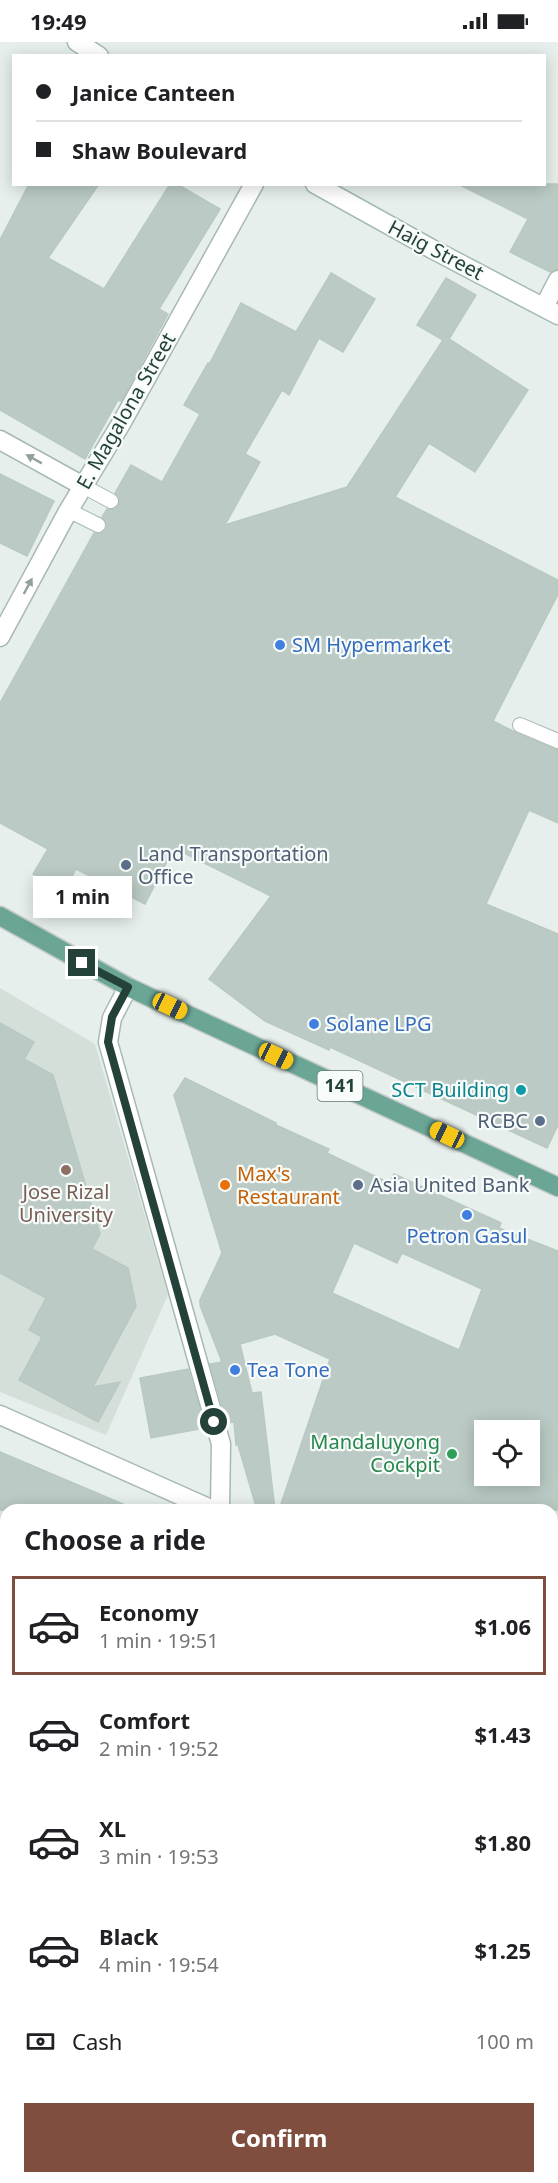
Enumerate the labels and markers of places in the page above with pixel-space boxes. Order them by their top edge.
place label: SM Hypermarket [292,631,451,658]
marker: SM Hypermarket [273,638,287,652]
place label: Land Transportation Office [138,840,329,890]
marker: Land Transportation Office [119,858,133,872]
place label: Solane LPG [326,1010,431,1037]
marker: Solane LPG [307,1017,321,1031]
place label: SCT Building [391,1076,509,1103]
marker: SCT Building [514,1083,528,1097]
place label: RCBC [477,1107,528,1134]
marker: RCBC [533,1114,547,1128]
place label: Max's Restaurant [237,1160,340,1210]
marker: Jose Rizal University [59,1163,73,1177]
place label: Asia United Bank [370,1171,530,1198]
place label: Jose Rizal University [19,1178,114,1228]
marker: Max's Restaurant [218,1178,232,1192]
marker: Asia United Bank [351,1178,365,1192]
marker: Petron Gasul [460,1208,474,1222]
place label: Petron Gasul [407,1222,528,1249]
place label: Tea Tone [247,1356,330,1383]
marker: Tea Tone [228,1363,242,1377]
place label: Mandaluyong Cockpit [310,1428,440,1478]
marker: Mandaluyong Cockpit [445,1447,459,1461]

